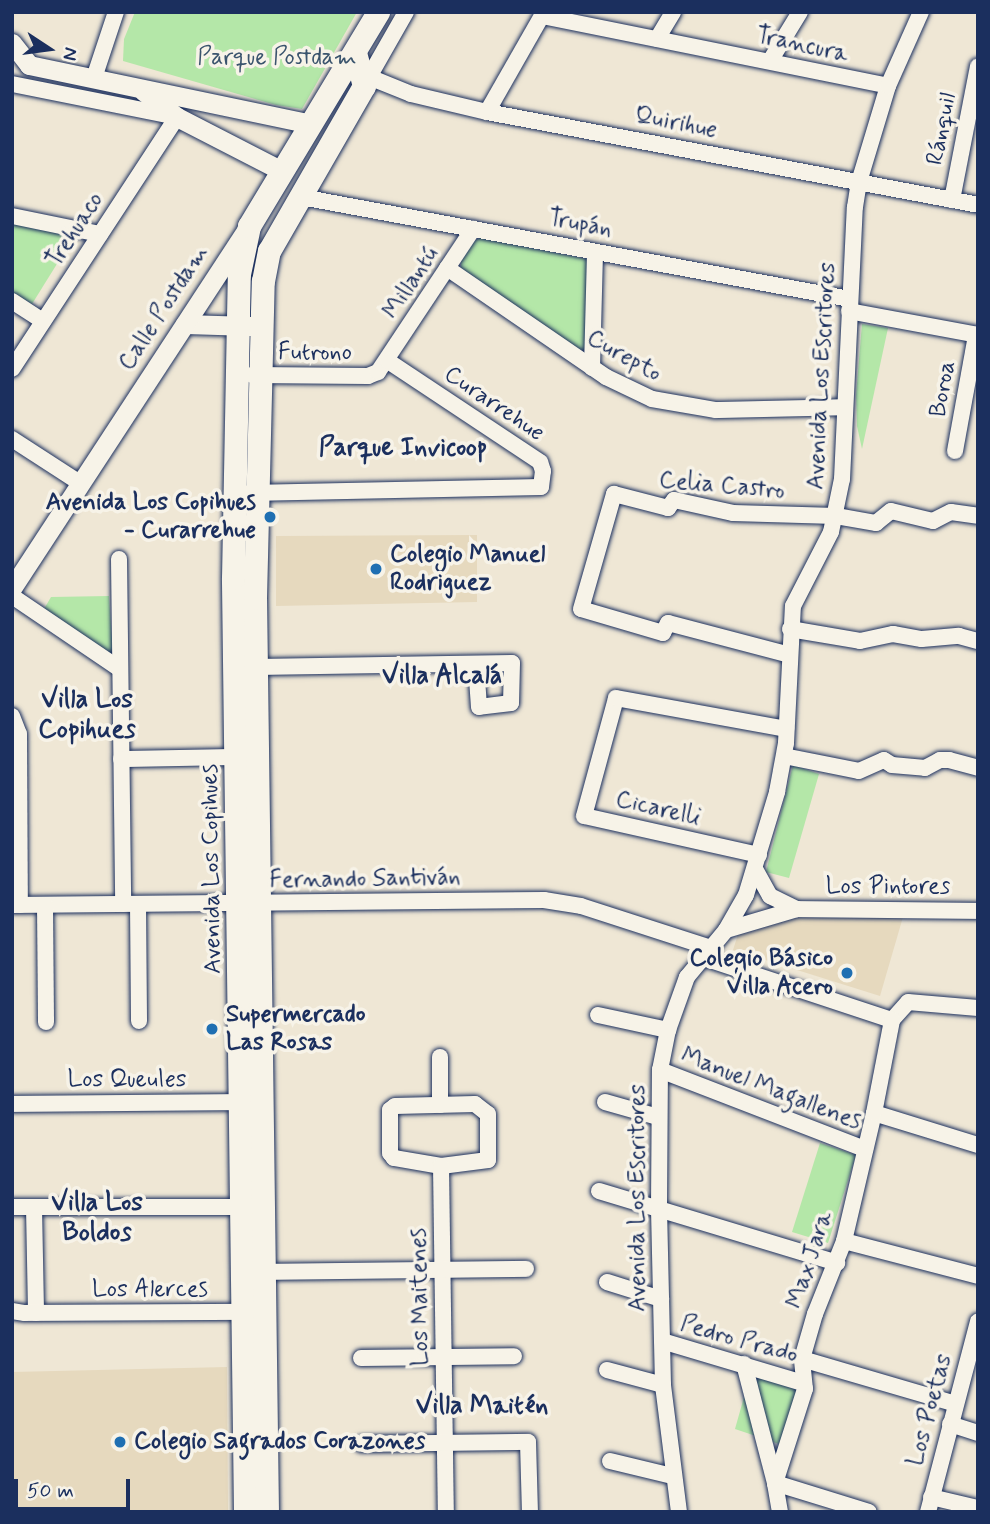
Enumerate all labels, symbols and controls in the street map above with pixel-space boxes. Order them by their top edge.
north arrow [14,14,84,84]
street label: Trancura [753,21,851,69]
park label: Parque Postdam [197,44,357,72]
text: N [56,45,84,63]
street label: Ránquil [921,90,963,168]
street label: Quirihue [632,101,720,145]
street label: Trehuaco [40,187,110,273]
street label: Trupán [546,204,614,244]
street label: Calle Postdam [113,241,215,375]
street label: Millantú [377,241,445,325]
street label: Avenida Los Escritores [802,259,842,493]
street label: Curepto [582,324,666,388]
street label: Futrono [278,339,352,367]
street label: Boroa [924,358,962,420]
street label: Curarrehue [438,360,550,448]
district label: Parque Invicoop [319,433,487,465]
street label: Celia Castro [658,466,786,506]
place label: Avenida Los Copihues - Curarrehue [37,489,256,545]
marker: Avenida Los Copihues - Curarrehue [262,509,278,525]
place label: Colegio Manuel Rodriguez [390,541,541,597]
marker: Colegio Manuel Rodriguez [368,561,384,577]
district label: Villa Alcalá [382,661,502,693]
district label: Villa Los Copihues [38,685,136,746]
street label: Avenida Los Copihues [196,759,228,979]
street label: Cicarelli [613,785,703,833]
street label: Fernando Santiván [269,863,461,895]
street label: Los Pintores [826,873,950,901]
place label: Colegio Básico Villa Acero [690,945,833,1001]
marker: Colegio Básico Villa Acero [839,965,855,981]
place label: Supermercado Las Rosas [226,1001,366,1057]
marker: Supermercado Las Rosas [204,1021,220,1037]
street label: Manuel Magallenes [677,1041,865,1137]
street label: Los Queules [65,1066,189,1094]
street label: Avenida Los Escritores [624,1081,652,1315]
district label: Villa Los Boldos [51,1188,143,1250]
street label: Max Jara [781,1208,839,1312]
street label: Los Maitenes [404,1226,436,1368]
street label: Los Alerces [92,1276,208,1304]
street label: Pedro Prado [677,1310,801,1370]
street label: Los Poetas [902,1355,958,1465]
district label: Villa Maitén [417,1391,547,1423]
place label: Colegio Sagrados Corazones [134,1428,414,1456]
marker: Colegio Sagrados Corazones [112,1434,128,1450]
scale bar [18,1464,133,1508]
text: 50 m [27,1477,74,1505]

